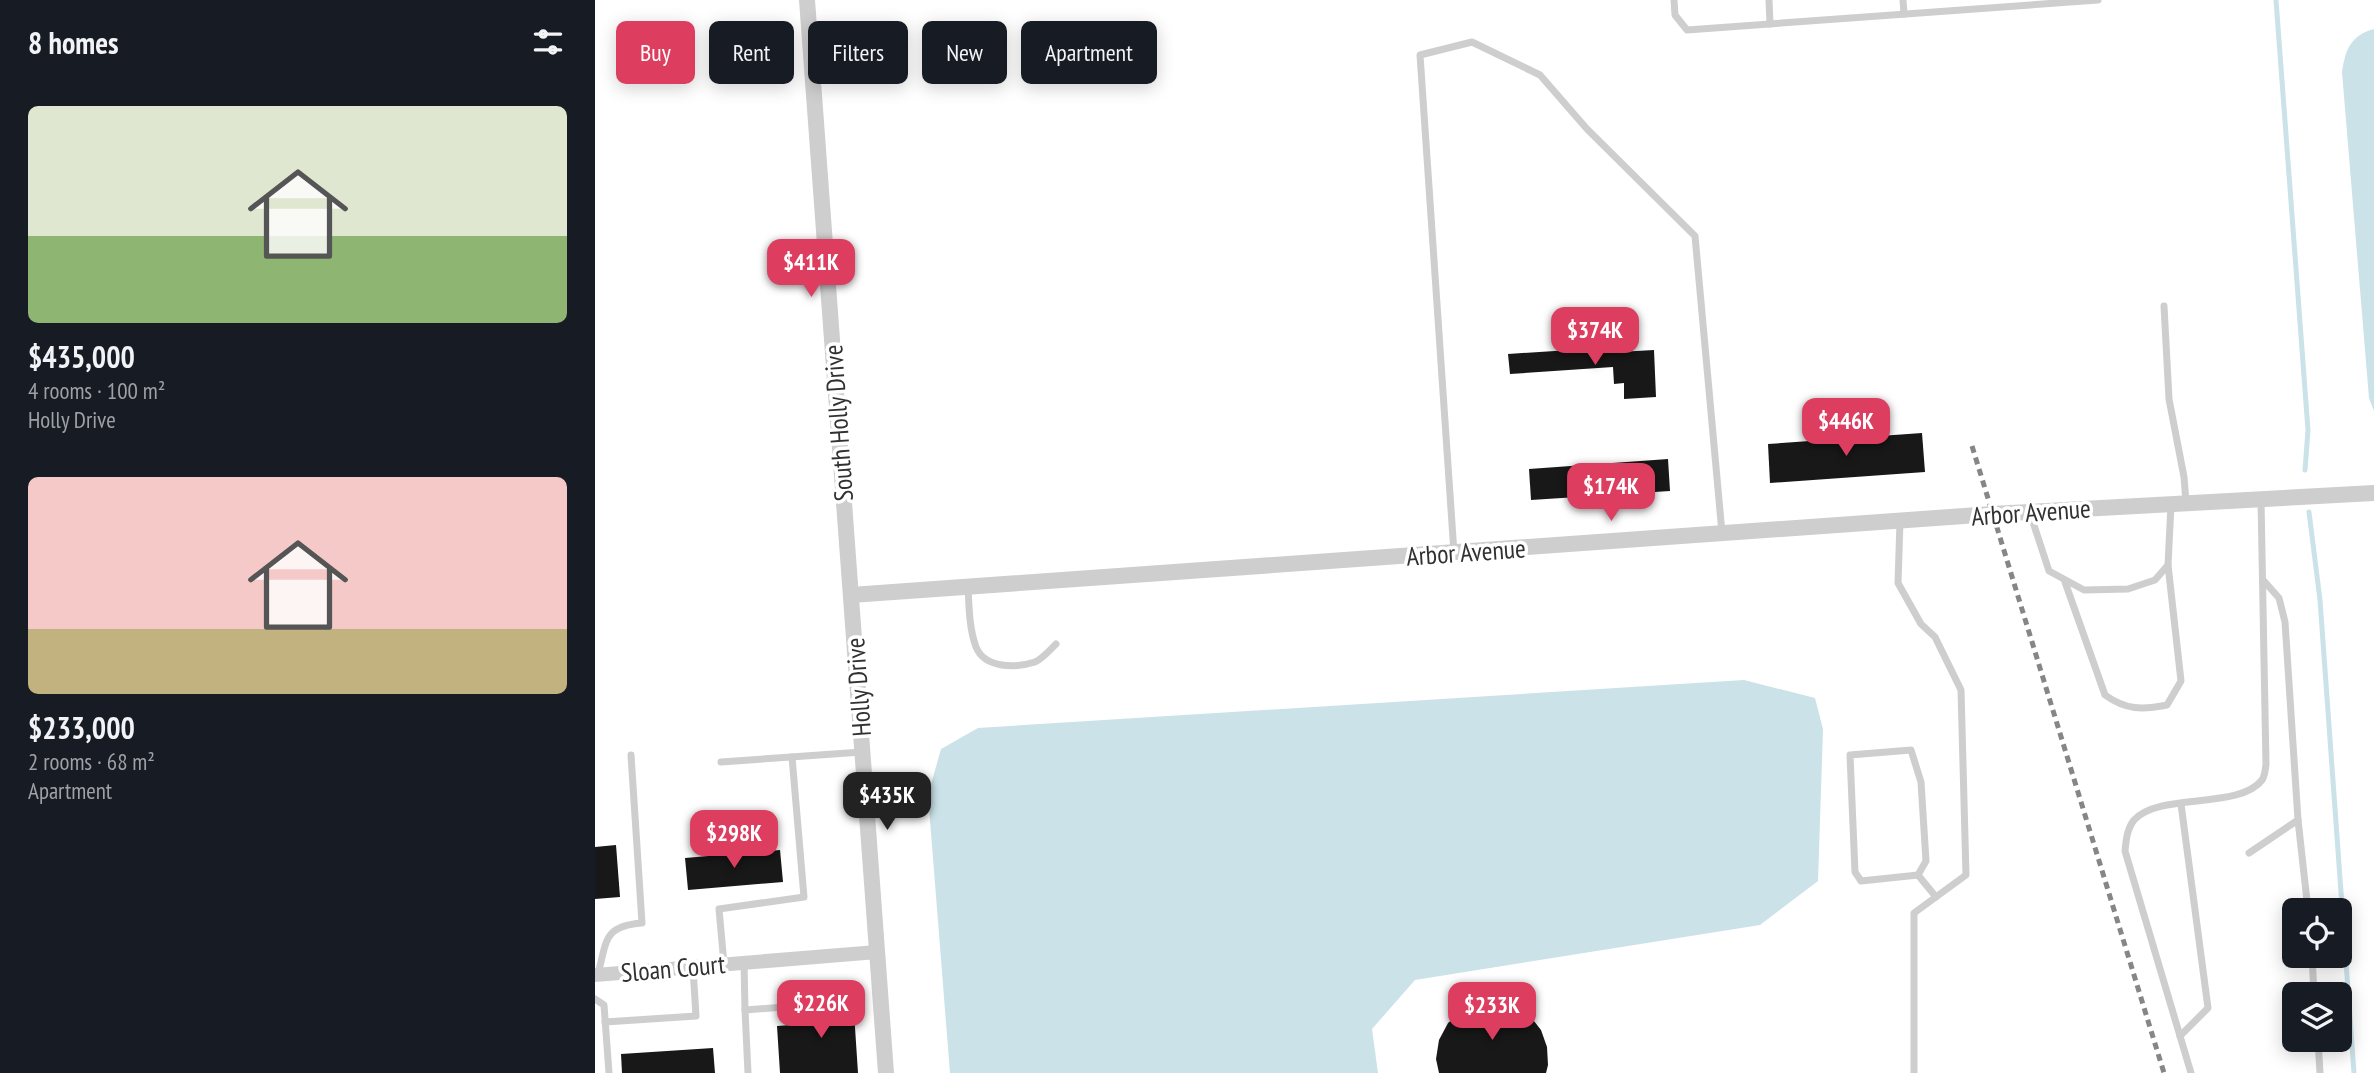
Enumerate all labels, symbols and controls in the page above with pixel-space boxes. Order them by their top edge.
chip: Buy [616,21,695,84]
chip: Rent [709,21,794,84]
chip: Filters [808,21,908,84]
chip: New [922,21,1007,84]
chip: Apartment [1021,21,1157,84]
text: 8 homes [28,23,119,62]
icon: filters [529,23,567,61]
icon: home [235,151,361,277]
pin: $411K [762,240,860,299]
text: $411K [783,247,839,276]
pin: $374K [1546,308,1644,367]
text: $374K [1567,315,1623,344]
text: $435,000 [28,337,135,376]
street label: South Holly Drive [816,344,860,502]
text: 4 rooms · 100 m² [28,376,165,405]
pin: $446K [1797,398,1895,458]
text: Holly Drive [28,405,116,434]
text: $446K [1818,406,1874,435]
pin: $174K [1562,463,1660,523]
text: $174K [1583,471,1639,500]
street label: Arbor Avenue [1970,491,2092,533]
icon: home [235,522,361,648]
street label: Arbor Avenue [1405,531,1527,573]
street label: Holly Drive [838,636,878,738]
text: $233,000 [28,708,135,747]
text: 2 rooms · 68 m² [28,747,155,776]
pin: $435K [838,772,936,832]
text: Apartment [28,776,112,805]
text: $435K [859,780,915,809]
pin: $298K [685,810,783,870]
text: $298K [706,818,762,847]
map controls [2282,898,2352,1052]
button: locate [2282,898,2352,968]
street label: Sloan Court [620,947,726,989]
pin: $226K [772,981,870,1040]
pin: $233K [1443,982,1541,1042]
button: layers [2282,982,2352,1052]
text: $226K [793,988,849,1017]
text: $233K [1464,990,1520,1019]

